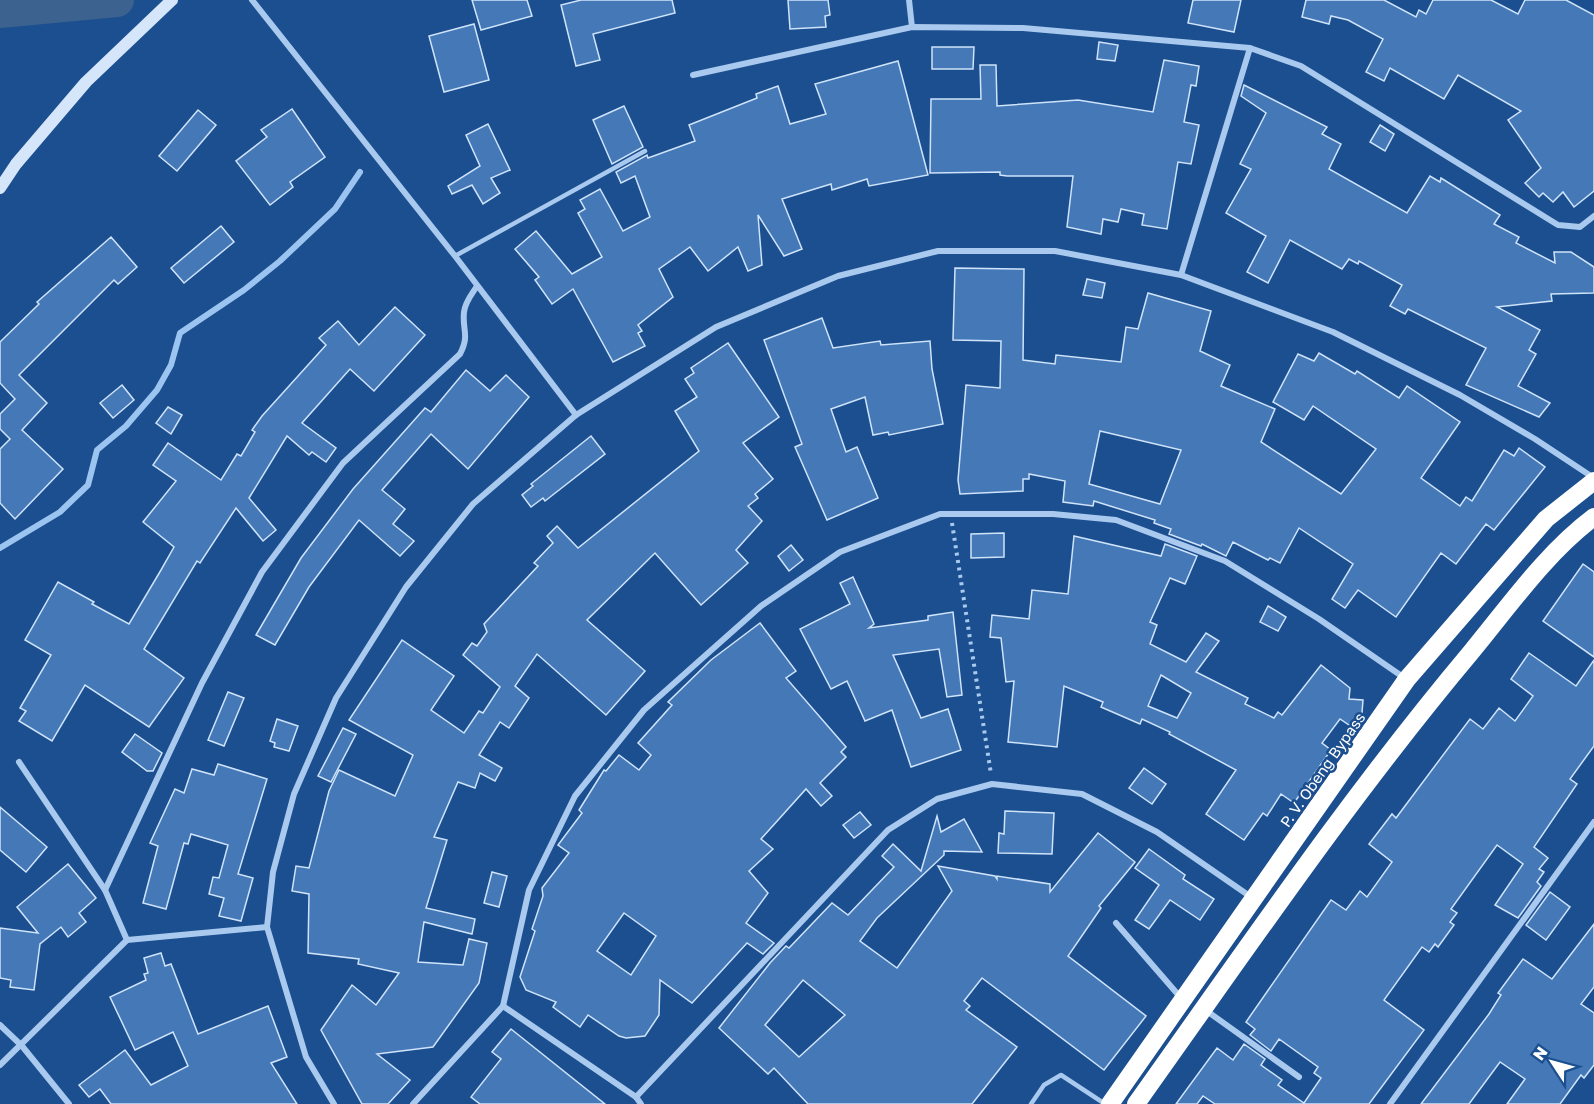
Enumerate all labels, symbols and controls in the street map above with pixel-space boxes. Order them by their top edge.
street label: P. V. Obeng Bypass [1276,709,1369,830]
north arrow [1522,1032,1582,1092]
text: N [1528,1042,1552,1064]

